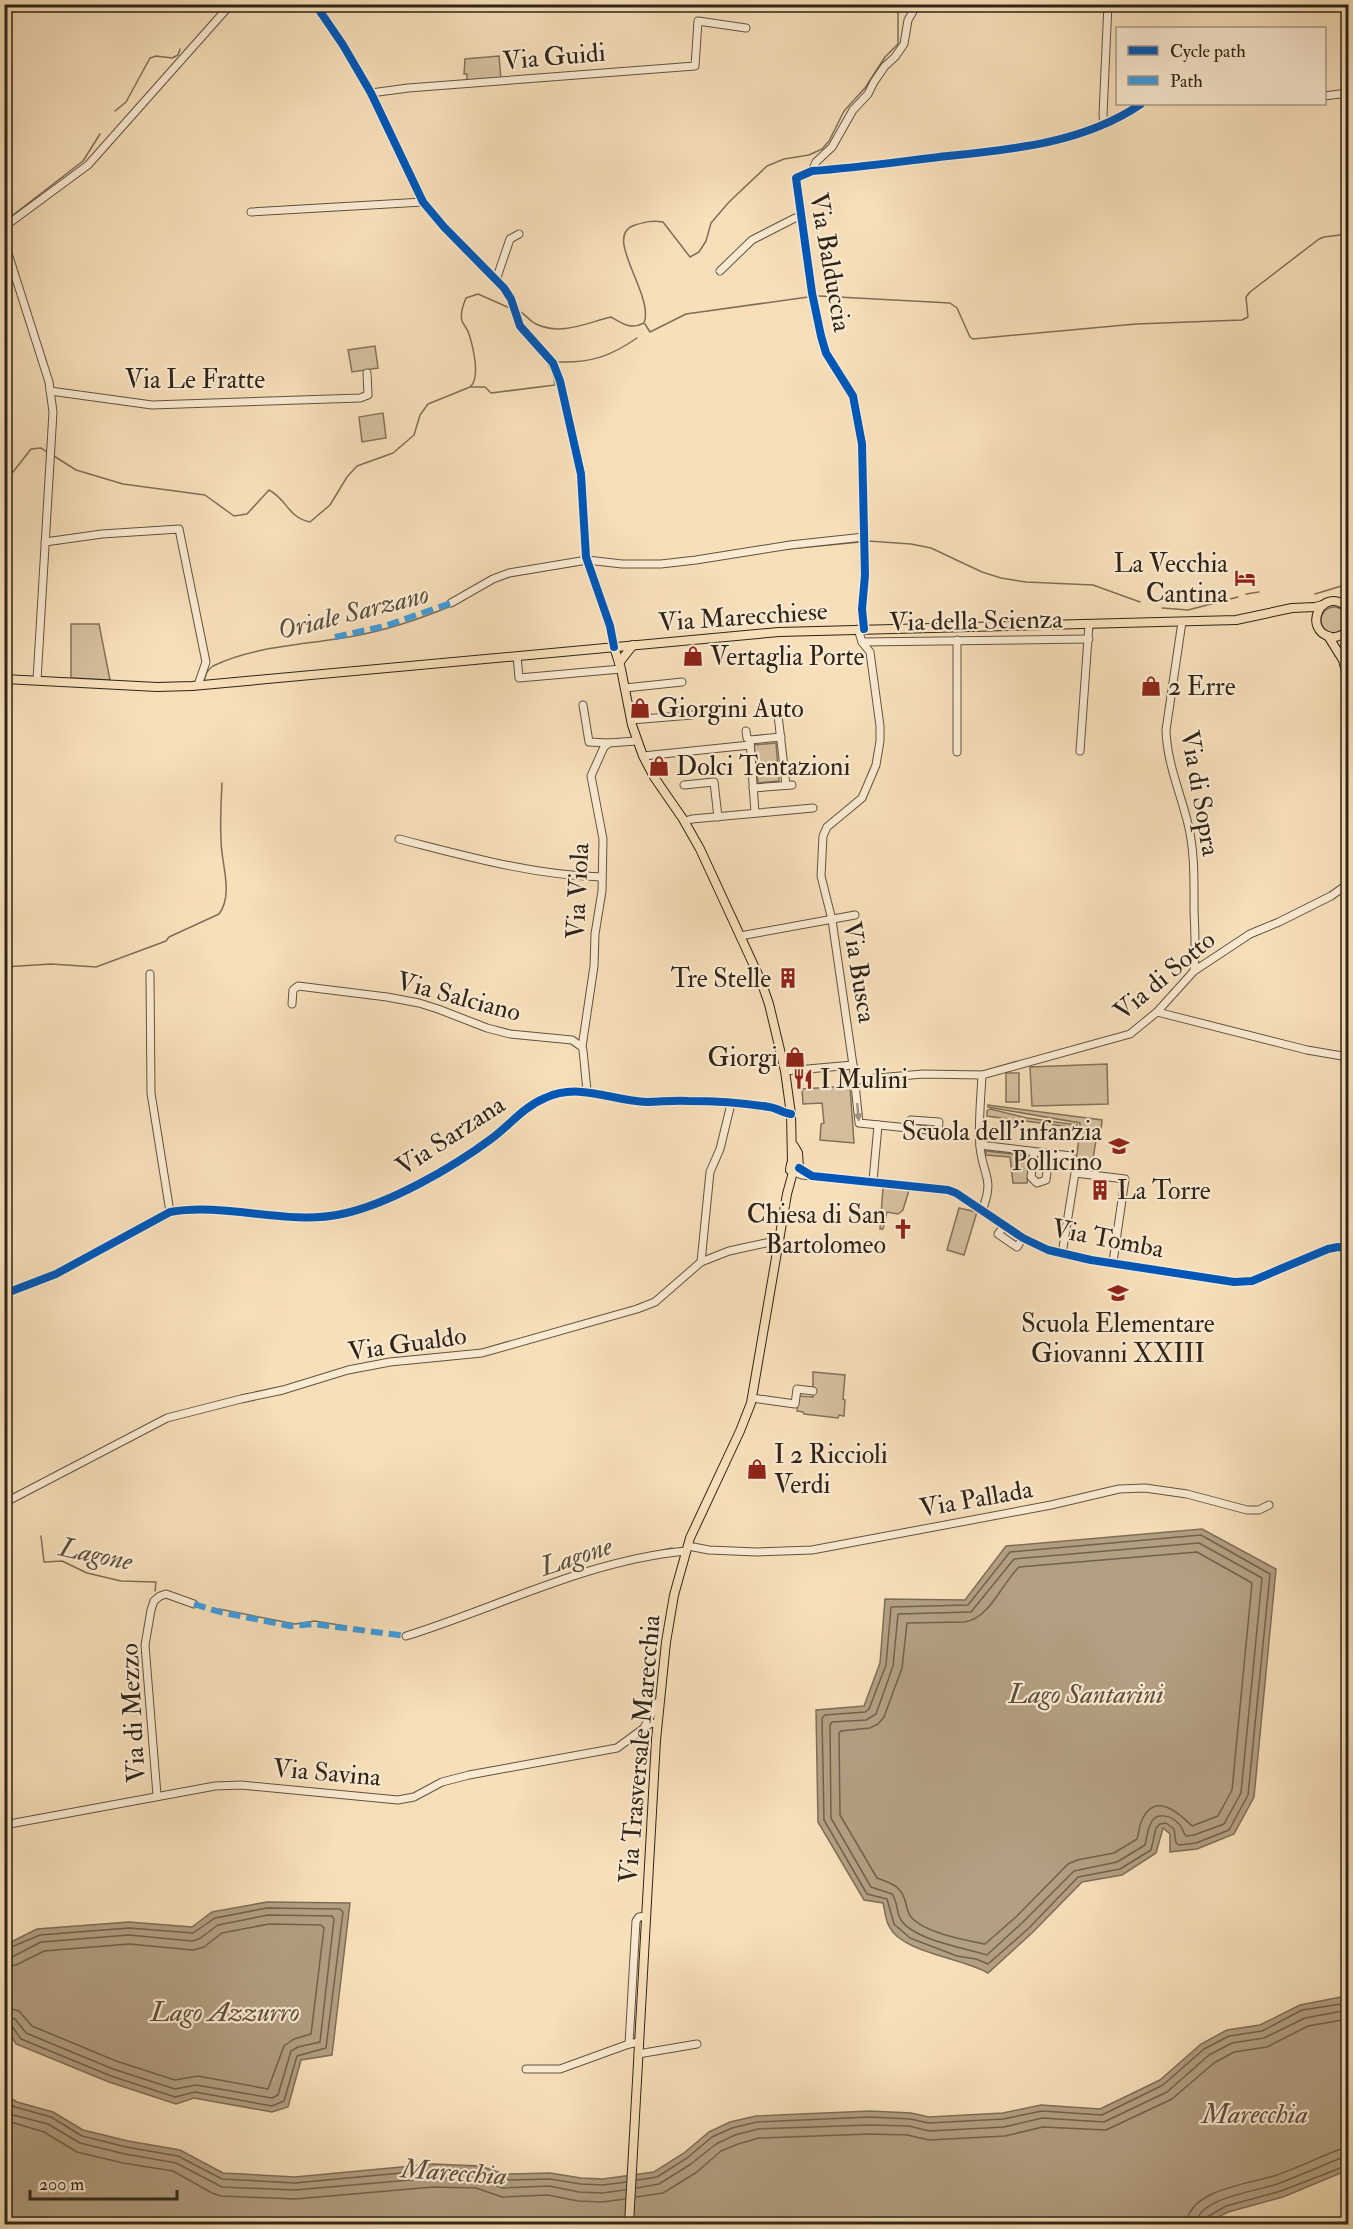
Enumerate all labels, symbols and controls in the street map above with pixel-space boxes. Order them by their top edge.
legend [1116,27,1326,105]
street label: Via Guidi [501,37,607,77]
text: Cycle path [1170,40,1246,63]
text: Path [1170,70,1203,93]
street label: Via Balduccia [802,190,858,334]
street label: Via Le Fratte [125,364,265,396]
place label: La Vecchia Cantina [1114,548,1228,610]
hotel icon: La Vecchia Cantina [1233,566,1257,590]
water label: Oriale Sarzano [274,578,432,647]
street label: Via Marecchiese [657,595,829,639]
street label: Via della Scienza [889,603,1064,639]
place label: Vertaglia Porte [710,641,865,673]
shop icon: Vertaglia Porte [681,644,705,668]
place label: 2 Erre [1168,671,1236,703]
shop icon: 2 Erre [1139,674,1163,698]
place label: Giorgini Auto [657,693,804,725]
shop icon: Giorgini Auto [628,696,652,720]
street label: Via di Sopra [1172,728,1227,859]
place label: Dolci Tentazioni [676,751,851,783]
shop icon: Dolci Tentazioni [647,754,671,778]
street label: Via Viola [560,842,597,940]
street label: Via Busca [835,919,883,1025]
street label: Via di Sotto [1107,924,1222,1027]
place label: Tre Stelle [671,963,771,995]
street label: Via Salciano [393,965,524,1029]
building icon: Tre Stelle [776,966,800,990]
place label: Giorgi [708,1042,778,1074]
shop icon: Giorgi [783,1045,807,1069]
place label: I Mulini [820,1064,908,1096]
restaurant icon: I Mulini [791,1067,815,1091]
street label: Via Sarzana [390,1089,511,1183]
one-way arrow [853,1102,863,1121]
place label: Scuola dell'infanzia Pollicino [902,1116,1102,1178]
school or university icon: Scuola dell'infanzia Pollicino [1107,1134,1131,1158]
place label: La Torre [1117,1175,1211,1207]
building icon: La Torre [1088,1178,1112,1202]
place label: Chiesa di San Bartolomeo [747,1199,886,1261]
street label: Via Tomba [1049,1212,1167,1266]
church icon: Chiesa di San Bartolomeo [891,1217,915,1241]
school or university icon: Scuola Elementare Giovanni XXIII [1106,1281,1130,1305]
place label: Scuola Elementare Giovanni XXIII [1021,1308,1215,1370]
street label: Via Gualdo [346,1320,468,1368]
place label: I 2 Riccioli Verdi [774,1439,888,1501]
shop icon: I 2 Riccioli Verdi [745,1457,769,1481]
street label: Via Pallada [917,1473,1035,1525]
water label: Lagone [535,1529,617,1584]
water label: Lagone [55,1530,136,1579]
street label: Via Trasversale Marecchia [612,1613,668,1885]
street label: Via di Mezzo [113,1642,153,1784]
water label: Lago Santarini [1007,1678,1164,1711]
street label: Via Savina [272,1752,383,1794]
water label: Lago Azzurro [149,1996,300,2029]
water label: Marecchia [1200,2098,1308,2131]
water label: Marecchia [398,2152,508,2193]
scale bar [30,2163,177,2201]
text: 200 m [39,2173,84,2196]

